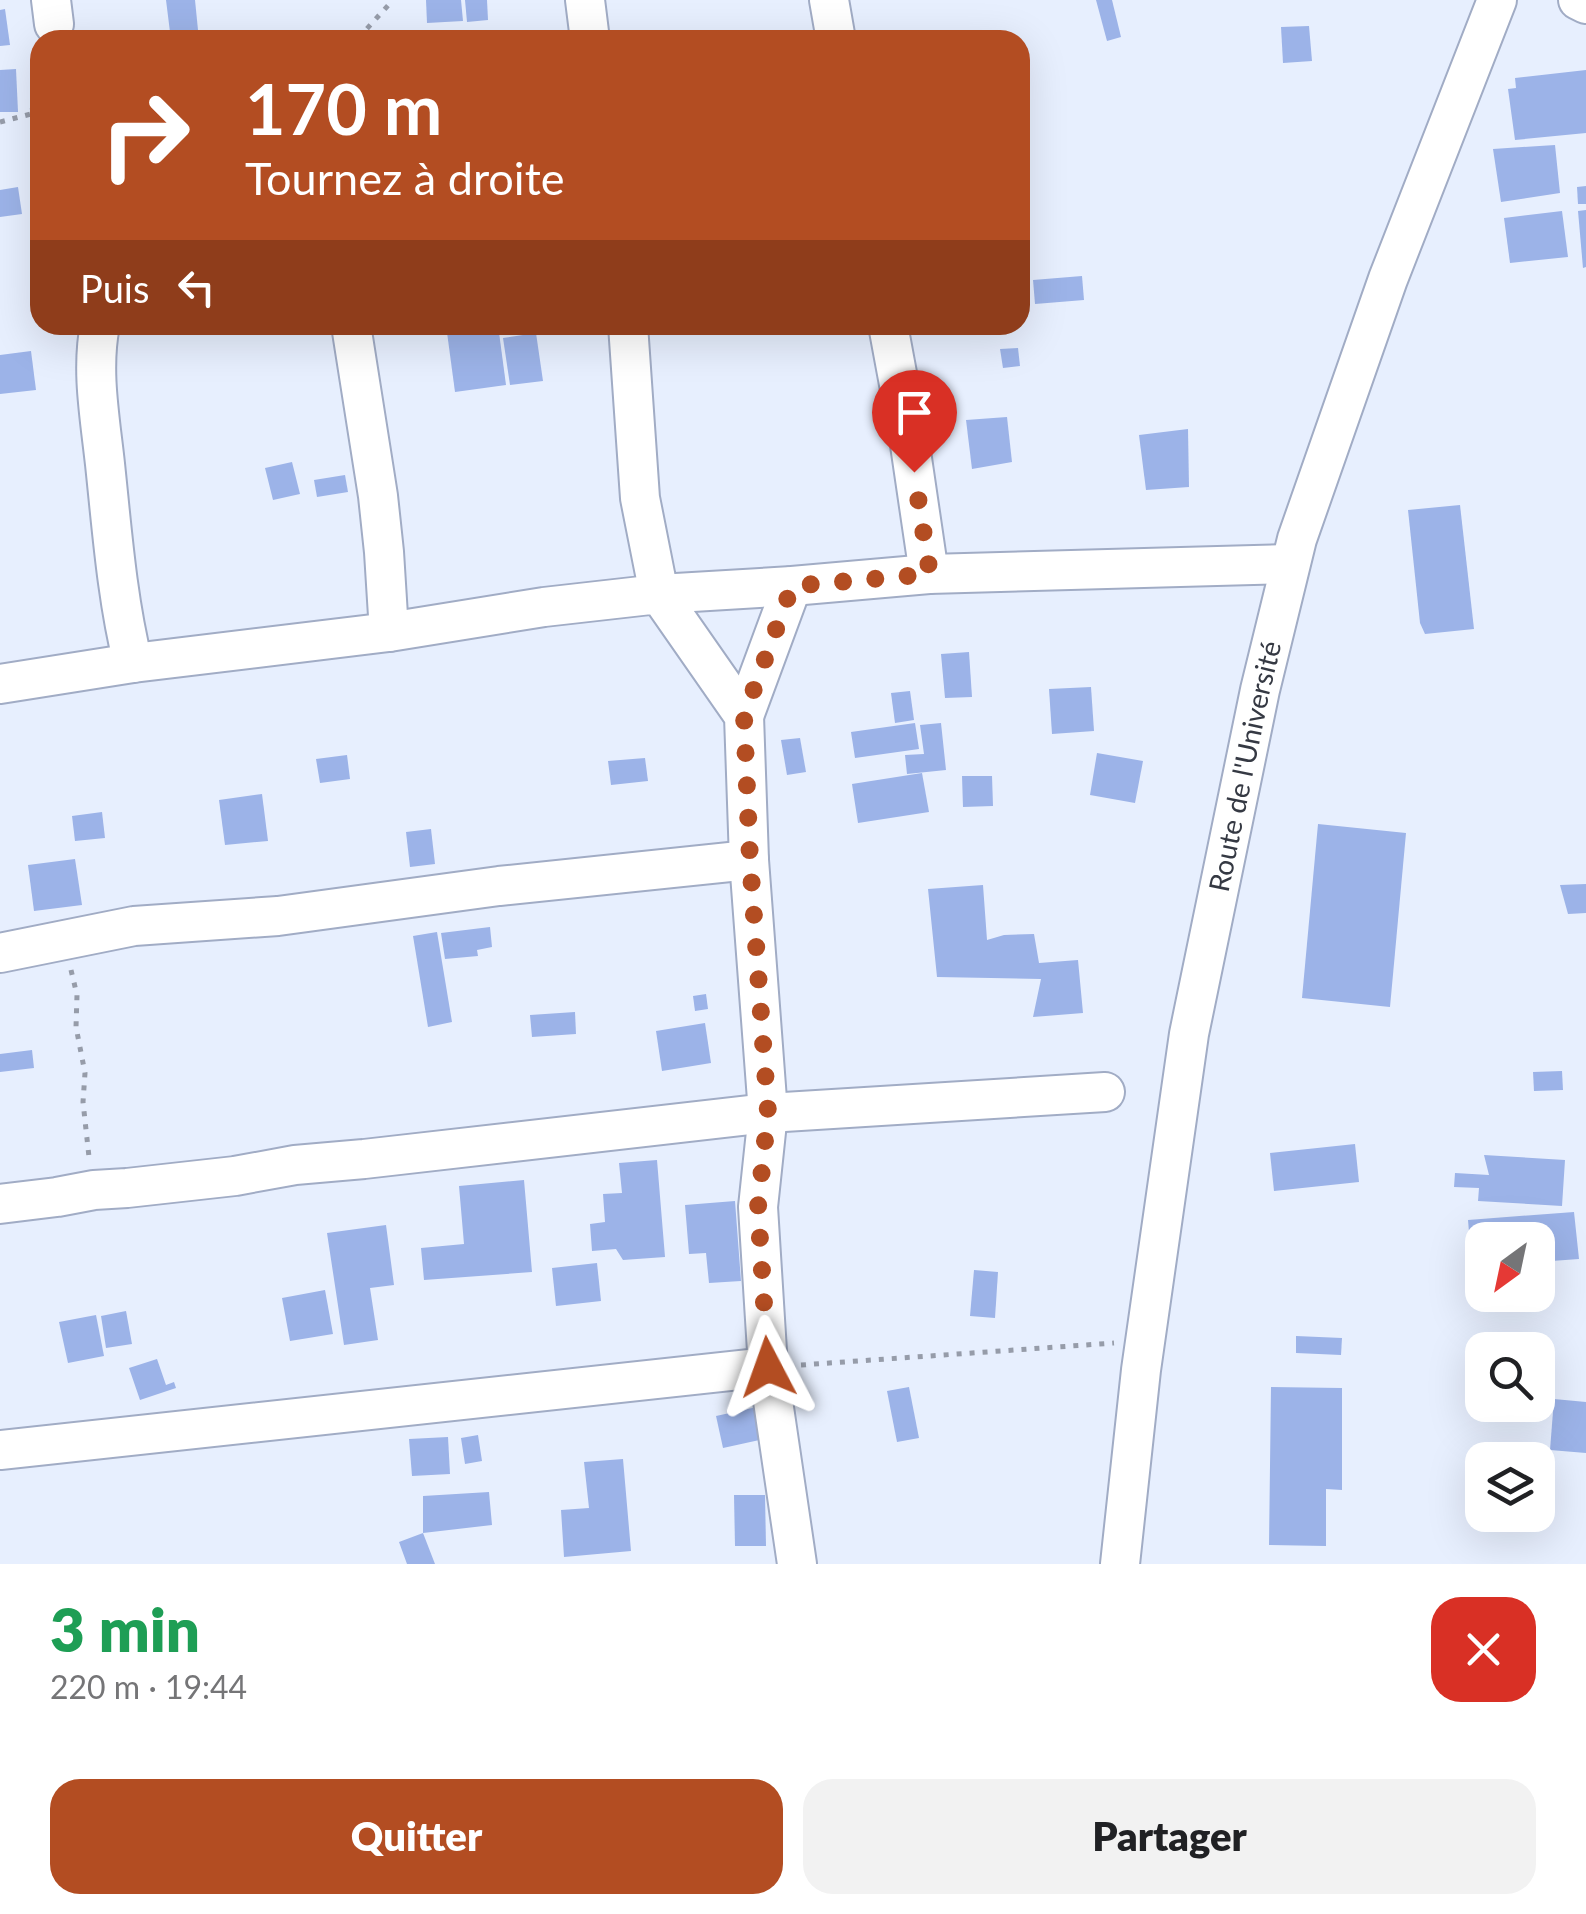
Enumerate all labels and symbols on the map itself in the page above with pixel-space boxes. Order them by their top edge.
pin [872,370,957,473]
street label: Route de l'Université [1201,637,1287,894]
north arrow [1465,1222,1555,1312]
position arrow [716,1315,820,1419]

